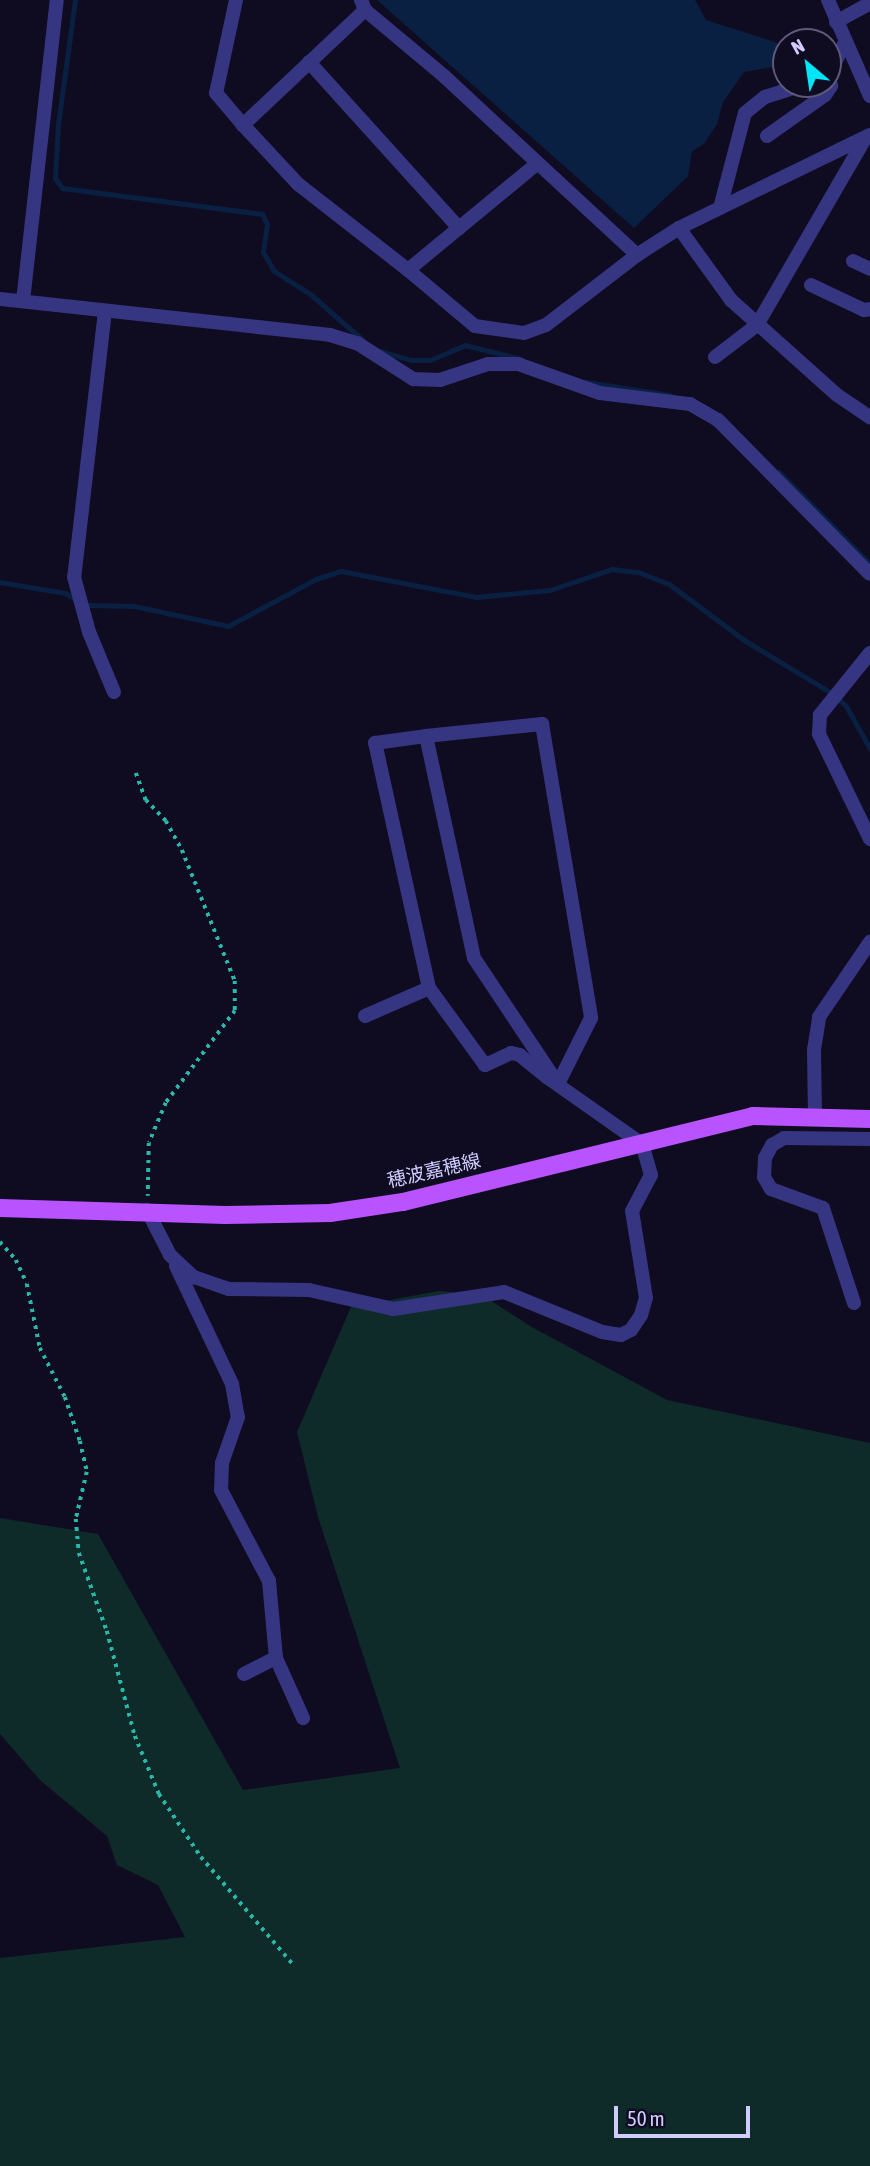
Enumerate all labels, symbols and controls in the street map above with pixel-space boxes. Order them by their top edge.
north arrow [772,28,842,98]
text: N [788,34,808,59]
street label: 穂波嘉穂線 [385,1149,483,1193]
scale bar [618,2092,754,2136]
text: 50 m [627,2106,665,2130]

